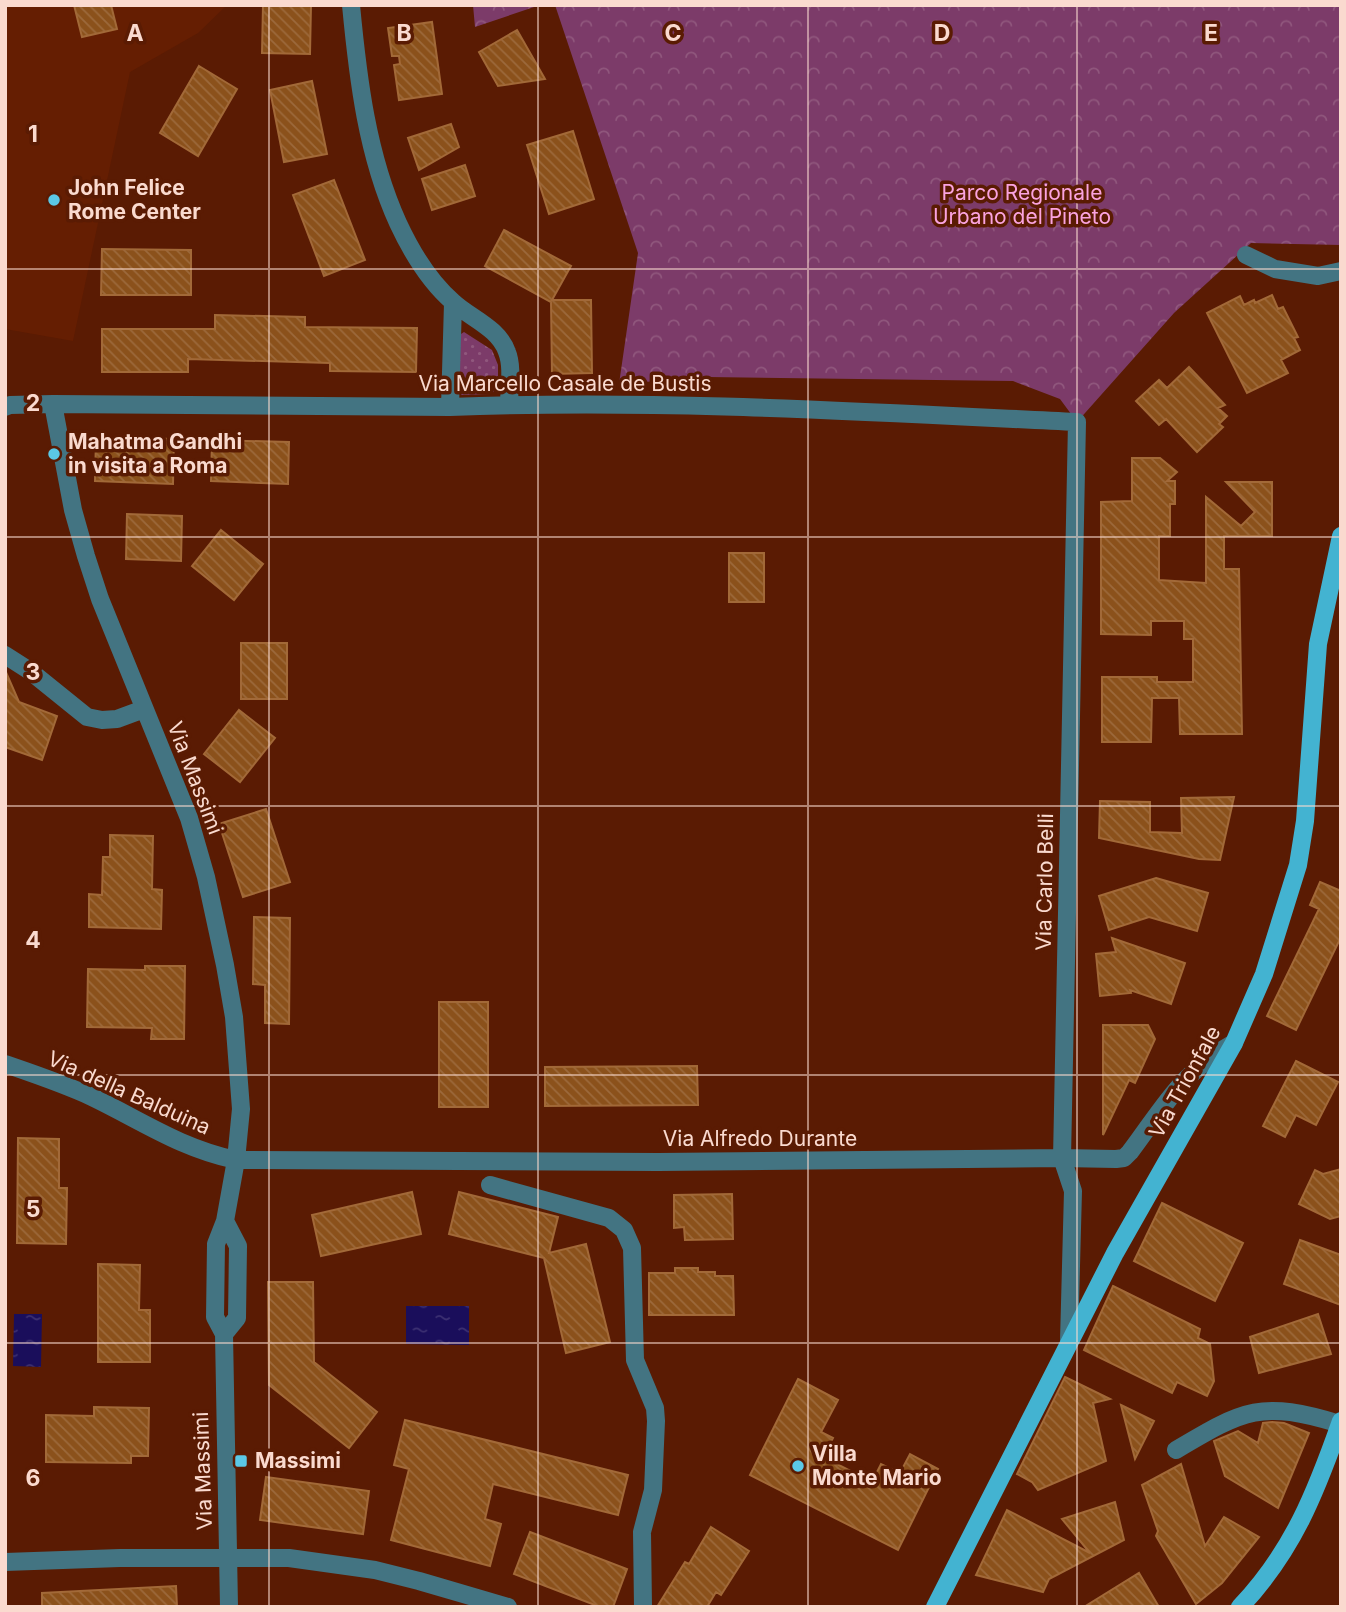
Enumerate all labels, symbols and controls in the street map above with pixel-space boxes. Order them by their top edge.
text: A [126,19,144,47]
text: B [396,19,412,47]
text: C [664,19,682,47]
text: D [934,19,950,47]
text: E [1204,19,1218,47]
text: 1 [28,120,38,148]
place label: John Felice Rome Center [68,175,201,224]
park label: Parco Regionale Urbano del Pineto [933,180,1111,229]
marker: John Felice Rome Center [46,192,62,208]
street label: Via Marcello Casale de Bustis [418,371,712,396]
text: 2 [26,389,40,417]
place label: Mahatma Gandhi in visita a Roma [68,429,242,478]
marker: Mahatma Gandhi in visita a Roma [46,446,62,462]
text: 3 [26,658,40,686]
street label: Via Massimi [163,718,228,838]
street label: Via Carlo Belli [1031,813,1058,951]
text: 4 [25,926,41,954]
street label: Via Trionfale [1143,1021,1226,1142]
street label: Via della Balduina [44,1045,214,1140]
street label: Via Alfredo Durante [663,1126,857,1151]
text: 5 [26,1195,40,1223]
street label: Via Massimi [188,1411,217,1531]
place label: Villa Monte Mario [812,1441,942,1490]
place label: Massimi [255,1448,341,1473]
marker: Massimi [233,1453,249,1469]
marker: Villa Monte Mario [790,1458,806,1474]
text: 6 [26,1464,40,1492]

